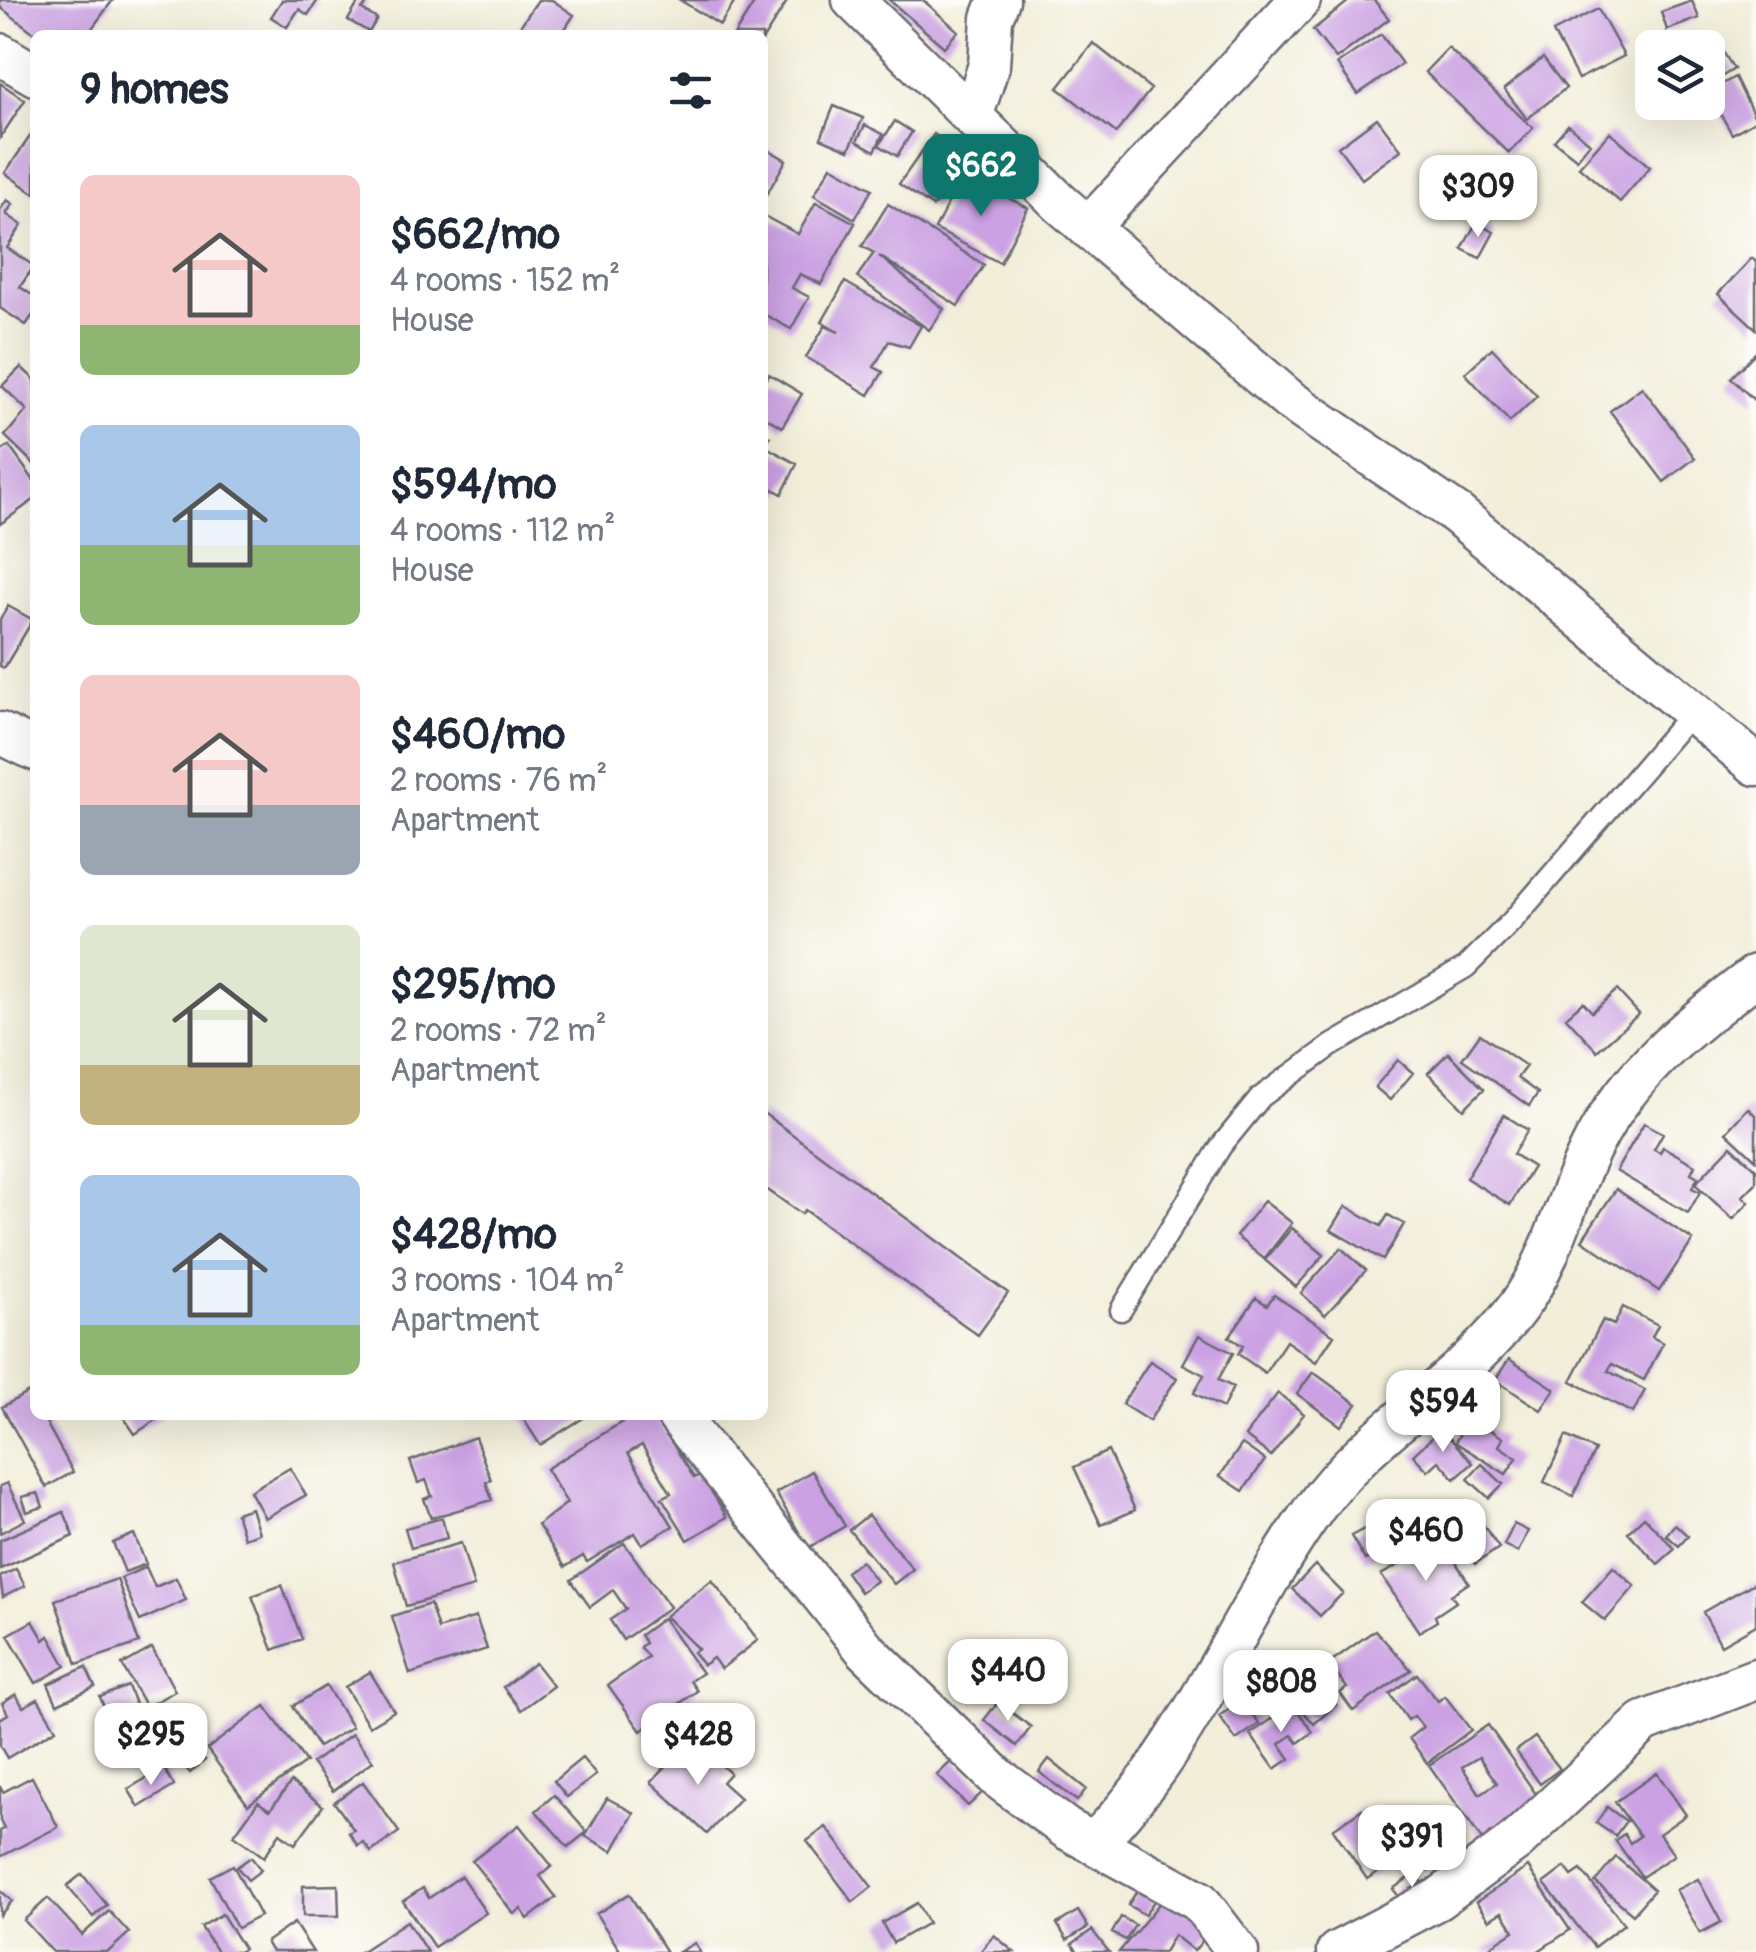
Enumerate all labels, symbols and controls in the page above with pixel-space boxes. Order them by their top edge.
map controls [1635,30,1725,120]
button: layers [1635,30,1725,120]
icon: filters [663,63,718,118]
text: 9 homes [80,64,229,116]
pin: $662 [922,134,1040,219]
text: $662 [945,146,1017,186]
pin: $309 [1419,155,1537,240]
text: $309 [1441,167,1515,207]
text: $662/mo [390,209,560,261]
icon: home [160,215,280,335]
text: 4 rooms · 152 m² [390,261,620,301]
text: House [390,301,474,341]
text: $594/mo [390,459,556,511]
icon: home [160,465,280,585]
text: 4 rooms · 112 m² [390,511,615,551]
text: House [390,551,474,591]
text: $460/mo [390,709,565,761]
icon: home [160,715,280,835]
text: 2 rooms · 76 m² [390,761,607,801]
text: Apartment [390,801,539,841]
text: $295/mo [390,959,556,1011]
icon: home [160,965,280,1085]
text: 2 rooms · 72 m² [390,1011,607,1051]
text: Apartment [390,1051,539,1091]
text: $428/mo [390,1209,557,1261]
icon: home [160,1215,280,1335]
text: 3 rooms · 104 m² [390,1261,625,1301]
text: Apartment [390,1301,539,1341]
pin: $594 [1384,1370,1502,1455]
text: $594 [1408,1382,1478,1422]
pin: $460 [1367,1499,1485,1584]
text: $460 [1388,1511,1464,1551]
pin: $440 [949,1639,1067,1724]
pin: $808 [1222,1650,1340,1735]
text: $440 [970,1651,1046,1691]
text: $808 [1245,1662,1317,1702]
pin: $295 [92,1703,210,1788]
pin: $428 [639,1703,757,1788]
text: $295 [116,1715,186,1755]
text: $428 [663,1715,733,1755]
pin: $391 [1353,1805,1471,1890]
text: $391 [1380,1817,1444,1857]

